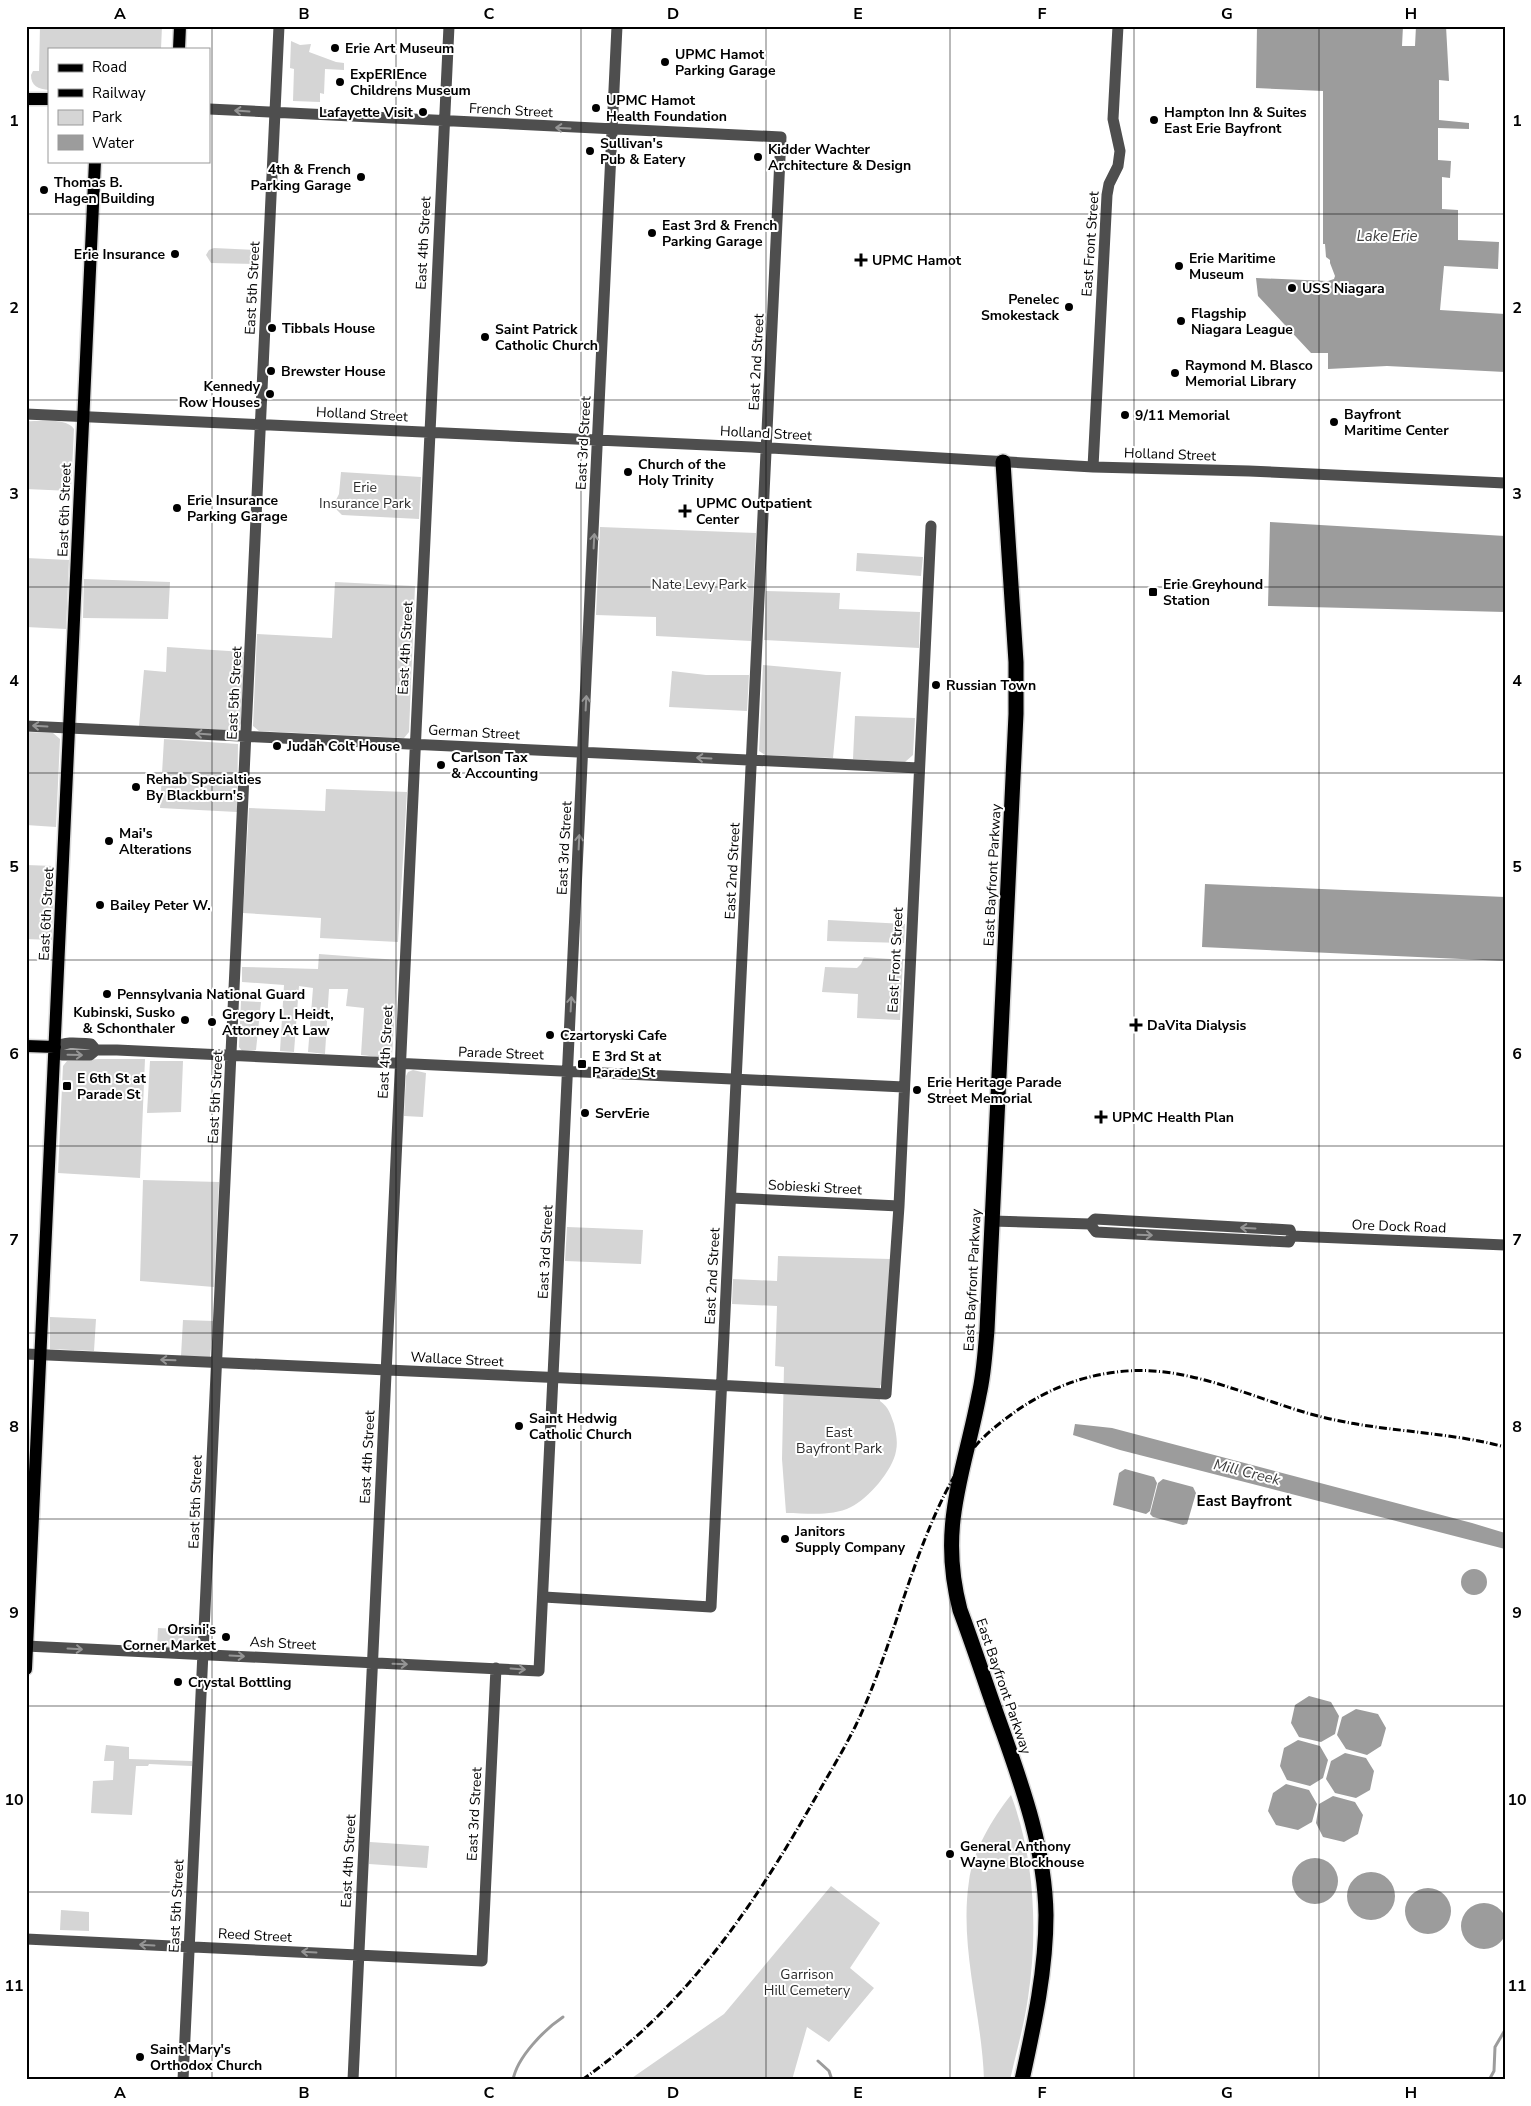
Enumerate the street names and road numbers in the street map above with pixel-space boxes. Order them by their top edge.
street label: French Street [468,99,554,122]
street label: East Front Street [1077,191,1104,297]
street label: East 4th Street [412,196,435,290]
street label: East 5th Street [241,241,264,335]
street label: East 2nd Street [744,313,769,411]
street label: East 3rd Street [572,396,595,490]
street label: Holland Street [316,403,409,426]
street label: Holland Street [720,422,813,445]
street label: Holland Street [1124,443,1216,466]
street label: East 6th Street [53,463,76,557]
street label: East 4th Street [394,601,417,695]
street label: East 5th Street [223,646,246,740]
street label: German Street [428,721,520,744]
street label: East 3rd Street [553,801,576,895]
street label: East Bayfront Parkway [979,803,1006,947]
street label: East 2nd Street [720,822,745,920]
street label: East 6th Street [35,867,58,961]
street label: East Front Street [883,907,908,1013]
street label: East 4th Street [374,1005,397,1099]
street label: Parade Street [458,1043,544,1064]
street label: East 5th Street [204,1050,227,1144]
street label: Sobieski Street [768,1176,863,1199]
street label: East 3rd Street [534,1205,557,1299]
street label: East Bayfront Parkway [959,1208,986,1352]
street label: Ore Dock Road [1351,1215,1447,1238]
street label: East 2nd Street [700,1227,725,1325]
street label: Wallace Street [410,1348,504,1371]
street label: East 4th Street [356,1410,379,1504]
street label: East 5th Street [184,1455,207,1549]
street label: East Bayfront Parkway [971,1616,1036,1757]
street label: Ash Street [249,1632,317,1655]
street label: East 3rd Street [463,1767,486,1861]
street label: East 4th Street [337,1814,360,1908]
street label: East 5th Street [165,1859,188,1953]
street label: Reed Street [217,1924,293,1947]

